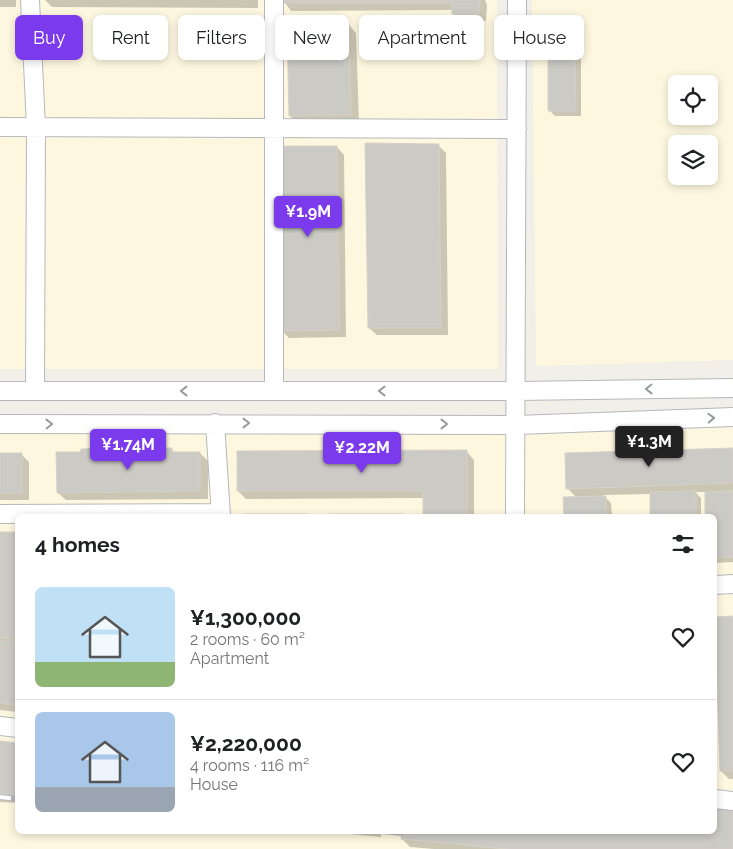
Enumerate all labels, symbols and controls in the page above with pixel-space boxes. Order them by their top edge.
chip: Buy [15,15,83,60]
chip: Rent [93,15,168,60]
chip: Filters [178,15,265,60]
chip: New [275,15,349,60]
chip: Apartment [359,15,484,60]
chip: House [494,15,584,60]
map controls [668,75,718,185]
button: locate [668,75,718,125]
button: layers [668,135,718,185]
pin: ¥1.9M [273,196,343,238]
text: ¥1.9M [285,202,331,221]
one-way arrow [645,384,653,394]
one-way arrow [180,386,188,396]
one-way arrow [378,386,386,396]
one-way arrow [708,413,715,423]
one-way arrow [242,418,250,428]
one-way arrow [45,419,53,430]
one-way arrow [440,419,448,429]
pin: ¥1.3M [614,426,684,468]
pin: ¥1.74M [87,428,169,471]
pin: ¥2.22M [321,432,403,474]
text: ¥1.3M [626,432,672,451]
text: ¥1.74M [101,435,155,454]
text: ¥2.22M [334,438,390,457]
icon: filters [669,530,697,558]
text: 4 homes [35,532,120,557]
text: ¥1,300,000 [190,605,301,630]
icon: home [75,607,135,667]
icon: heart [669,623,697,651]
text: 2 rooms · 60 m² [190,630,305,649]
text: Apartment [190,649,269,668]
text: ¥2,220,000 [190,731,302,756]
icon: home [75,732,135,792]
icon: heart [669,748,697,776]
text: 4 rooms · 116 m² [190,756,309,775]
text: House [190,775,238,794]

